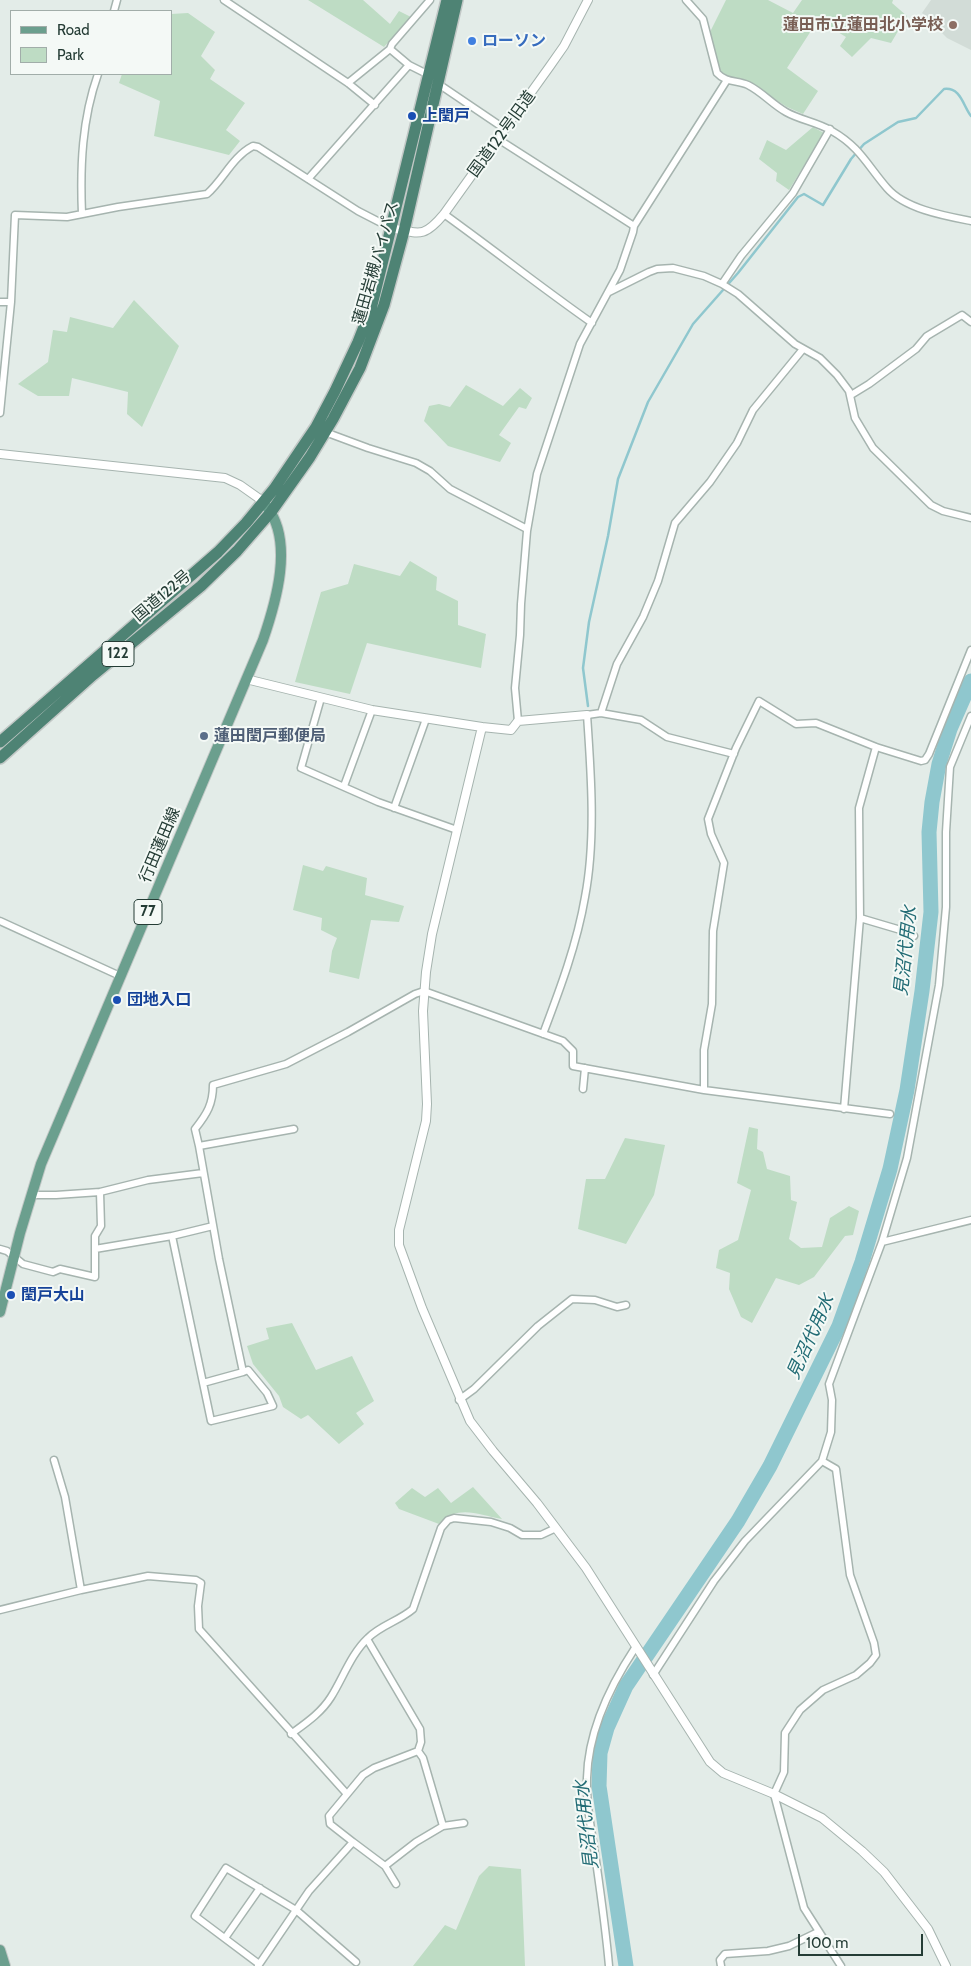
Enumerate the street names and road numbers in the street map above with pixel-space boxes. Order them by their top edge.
street label: 国道122号旧道 [464,87,540,181]
street label: 蓮田岩槻バイパス [349,199,403,327]
street label: 国道122号 [129,566,195,626]
road number: 122 [102,642,134,666]
street label: 行田蓮田線 [136,804,184,886]
road number: 77 [134,900,162,924]

